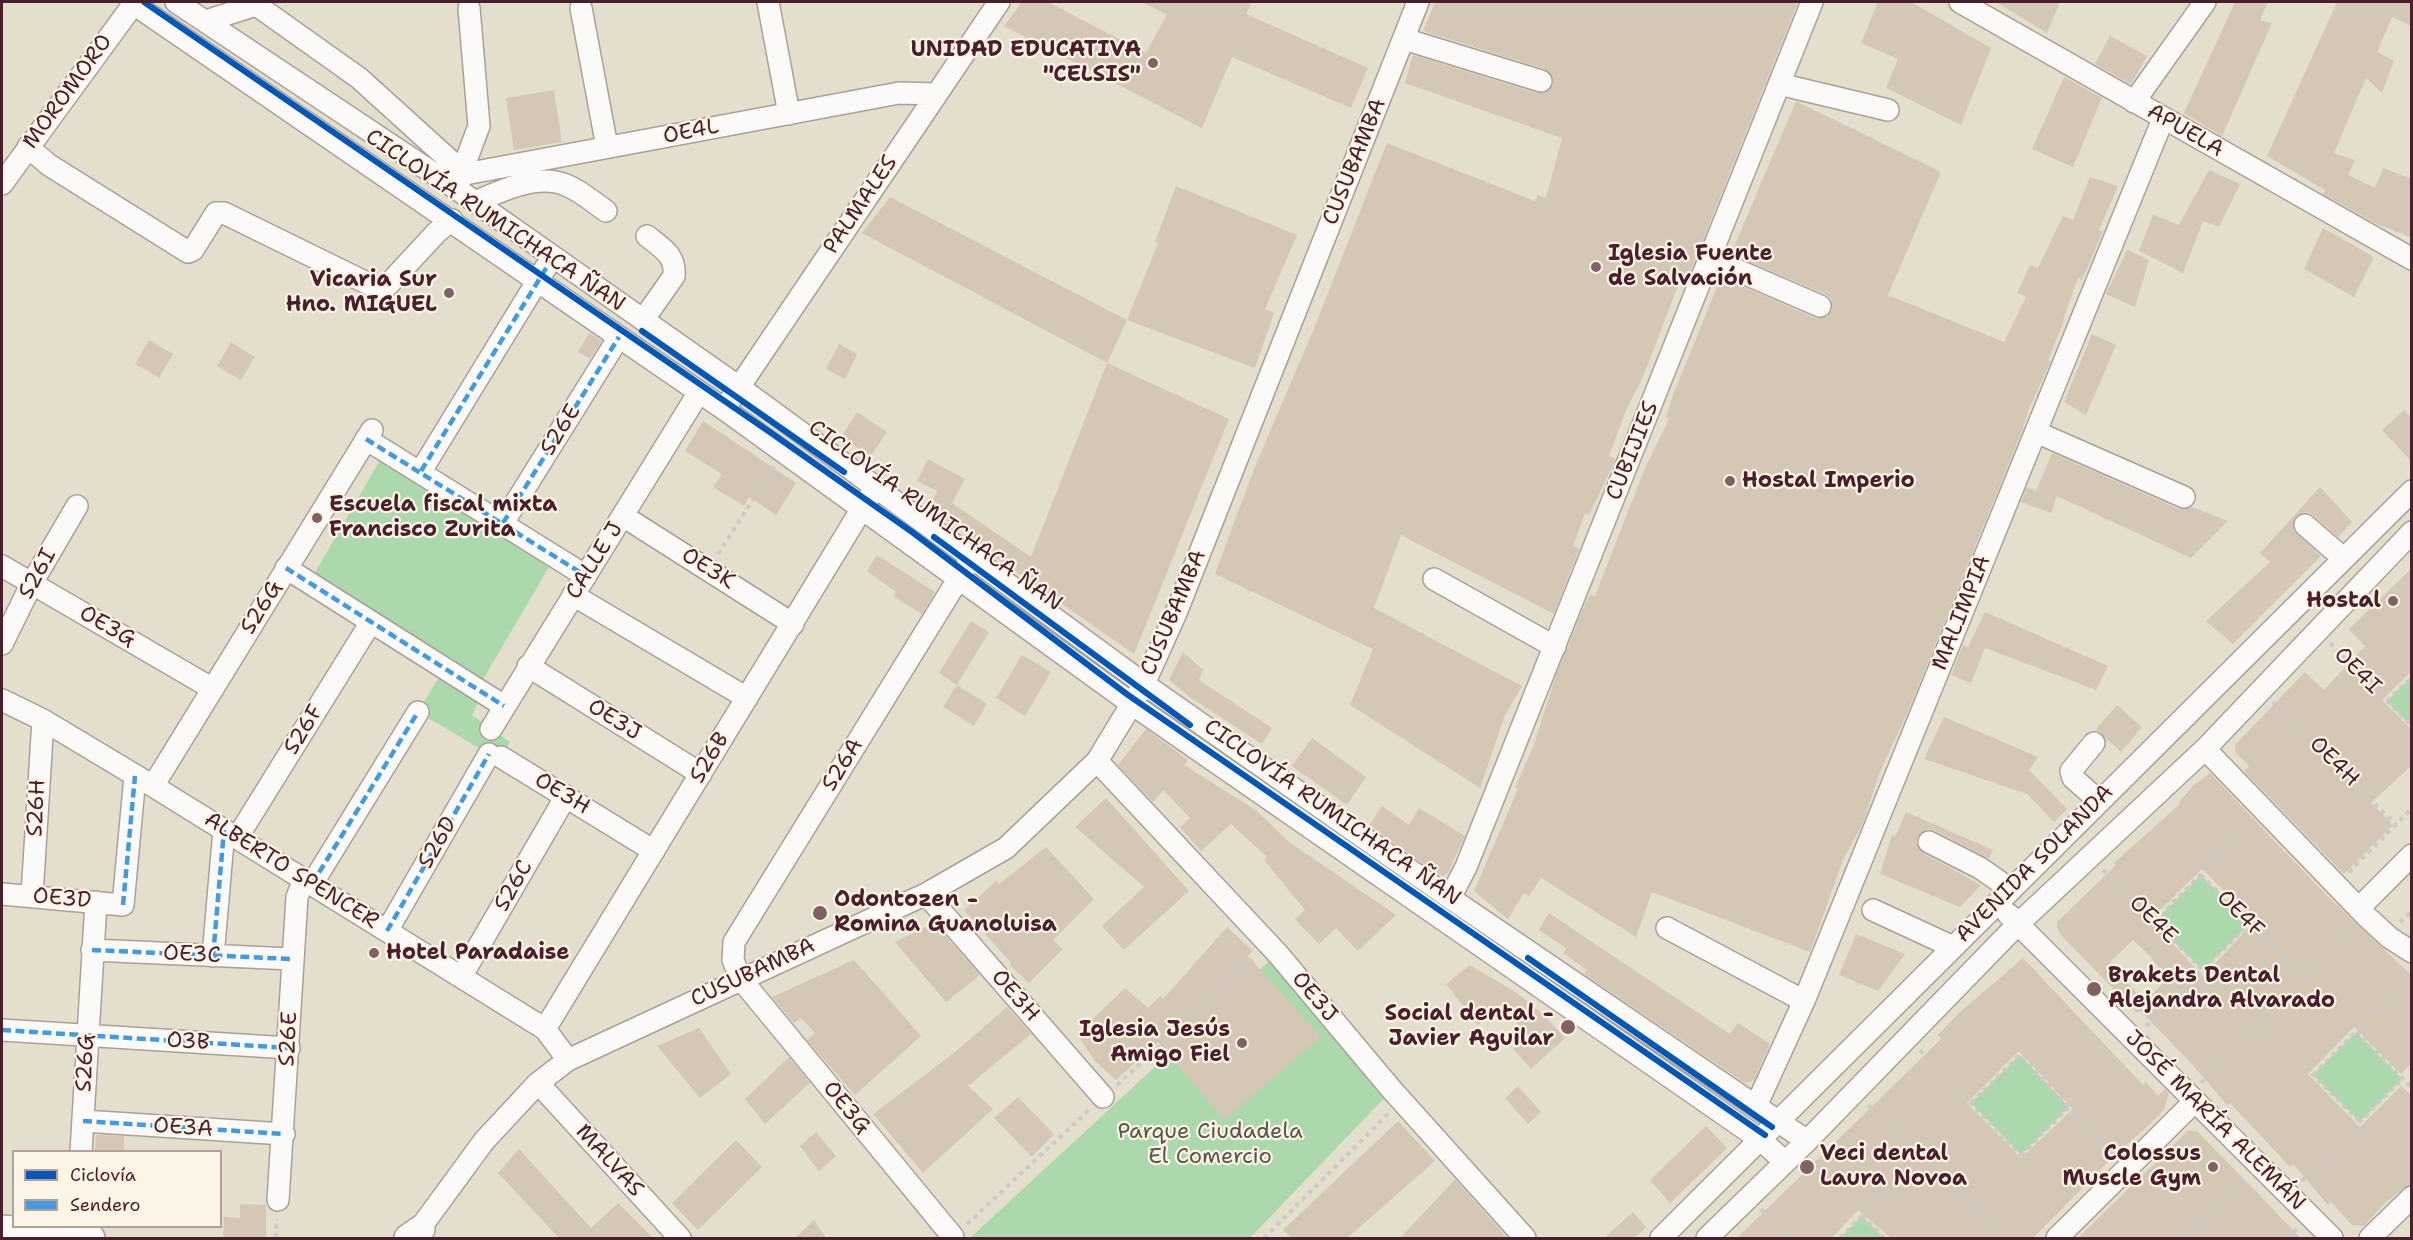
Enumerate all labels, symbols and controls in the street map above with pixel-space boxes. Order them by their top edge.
street label: MOROMORO [18,30,118,154]
place label: UNIDAD EDUCATIVA "CELSIS" [911,37,1141,88]
marker: UNIDAD EDUCATIVA "CELSIS" [1146,56,1160,70]
street label: CUSUBAMBA [1318,95,1392,229]
street label: APUELA [2142,99,2228,163]
street label: OE4L [661,114,721,150]
street label: CICLOVÍA RUMICHACA ÑAN [360,124,630,318]
street label: PALMALES [818,151,904,259]
place label: Iglesia Fuente de Salvación [1608,241,1773,292]
marker: Iglesia Fuente de Salvación [1589,260,1603,274]
place label: Vicaria Sur Hno. MIGUEL [286,267,437,318]
marker: Vicaria Sur Hno. MIGUEL [442,286,456,300]
street label: CUBIJIES [1601,398,1665,504]
street label: S26E [535,400,587,460]
street label: CICLOVÍA RUMICHACA ÑAN [803,415,1067,617]
place label: Hostal Imperio [1742,468,1915,494]
marker: Hostal Imperio [1723,474,1737,488]
place label: Escuela fiscal mixta Francisco Zurita [329,492,557,544]
marker: Escuela fiscal mixta Francisco Zurita [310,511,324,525]
street label: CALLE J [561,518,629,604]
street label: OE3K [676,542,740,596]
street label: S26I [14,544,62,604]
street label: CUSUBAMBA [1136,546,1212,680]
street label: MALIMPIA [1927,552,1997,674]
street label: S26G [235,576,289,640]
place label: Hostal [2306,588,2381,614]
marker: Hostal [2386,594,2400,608]
street label: OE3G [74,600,140,654]
street label: OE4I [2328,642,2386,700]
street label: OE3J [583,694,645,746]
street label: S26F [279,700,329,760]
street label: CICLOVÍA RUMICHACA ÑAN [1198,714,1466,912]
street label: S26B [685,728,735,788]
street label: OE4H [2303,731,2365,793]
street label: S26A [817,734,869,796]
street label: OE3H [529,767,595,821]
street label: S26H [22,779,52,837]
street label: AVENIDA SOLANDA [1951,780,2119,948]
street label: ALBERTO SPENCER [199,807,383,935]
street label: S26D [413,812,463,874]
street label: S26C [489,856,539,916]
street label: OE3D [32,883,92,915]
street label: OE4F [2211,885,2269,943]
place label: Odontozen - Romina Guanoluisa [834,887,1057,938]
street label: OE4E [2123,890,2183,950]
marker: Odontozen - Romina Guanoluisa [811,904,829,922]
street label: CUSUBAMBA [687,933,819,1013]
street label: OE3C [162,940,222,970]
place label: Hotel Paradaise [386,940,570,966]
marker: Hotel Paradaise [367,946,381,960]
place label: Brakets Dental Alejandra Alvarado [2108,963,2335,1014]
street label: OE3H [985,965,1045,1027]
street label: OE3J [1285,967,1343,1027]
marker: Brakets Dental Alejandra Alvarado [2085,980,2103,998]
place label: Social dental - Javier Aguilar [1384,1001,1554,1052]
street label: S26E [274,1011,304,1067]
place label: Iglesia Jesús Amigo Fiel [1079,1017,1230,1068]
marker: Social dental - Javier Aguilar [1559,1018,1577,1036]
street label: JOSÉ MARÍA ALEMÁN [2119,1025,2311,1217]
street label: O3B [166,1028,210,1056]
street label: S26G [71,1033,101,1093]
marker: Iglesia Jesús Amigo Fiel [1235,1036,1249,1050]
street label: OE3G [817,1076,875,1140]
street label: OE3A [152,1113,214,1143]
street label: MALVAS [570,1119,648,1203]
park label: Parque Ciudadela El Comercio [1117,1119,1303,1170]
place label: Veci dental Laura Novoa [1820,1141,1967,1192]
place label: Colossus Muscle Gym [2062,1141,2201,1192]
legend [12,1150,222,1228]
marker: Veci dental Laura Novoa [1798,1158,1816,1176]
marker: Colossus Muscle Gym [2206,1160,2220,1174]
text: Ciclovía [70,1163,136,1187]
text: Sendero [70,1193,140,1217]

